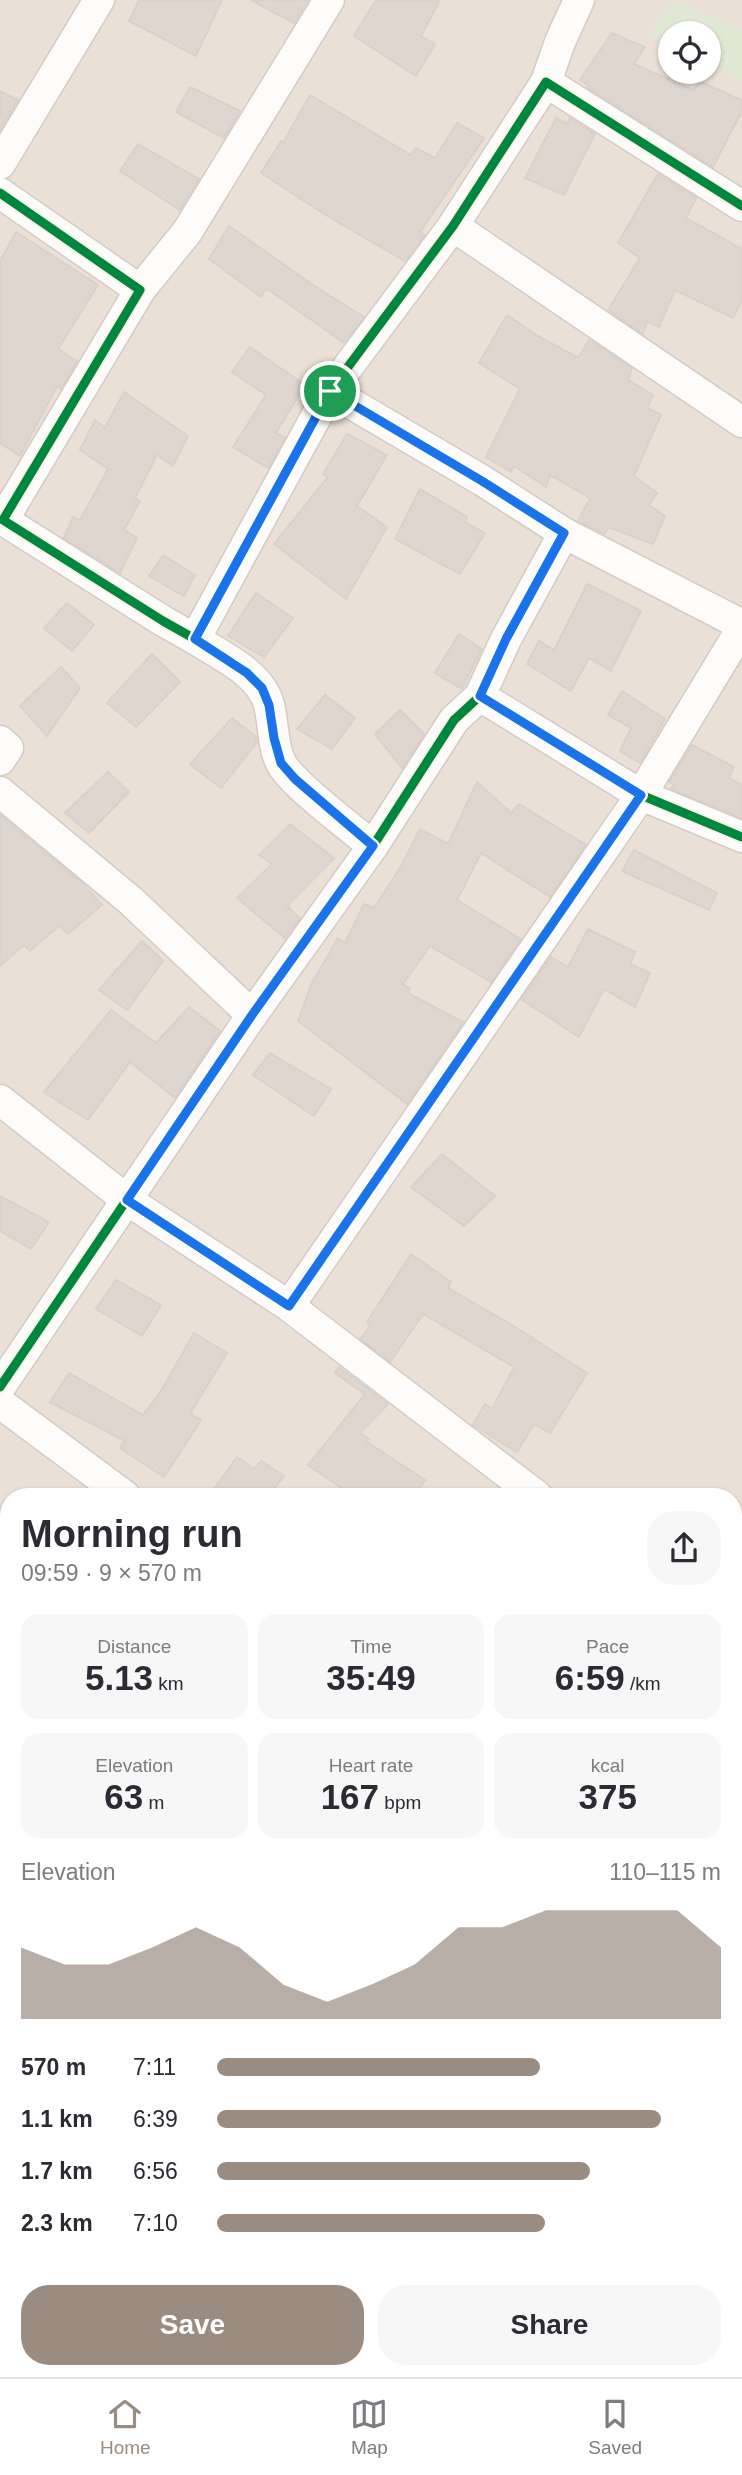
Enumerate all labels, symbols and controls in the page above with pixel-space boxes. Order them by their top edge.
map controls [658,21,721,84]
button: locate [658,21,721,84]
pin [300,361,360,421]
icon: arrive [311,372,349,410]
button: share [647,1511,721,1585]
text: Morning run [21,1513,243,1555]
text: 09:59 · 9 × 570 m [21,1560,202,1586]
text: Distance [97,1636,171,1657]
text: Time [350,1636,392,1657]
text: Pace [586,1636,629,1657]
text: 5.13 [85,1658,153,1697]
text: 35:49 [326,1658,416,1697]
text: 6:59 [555,1658,625,1697]
text: km [153,1673,184,1694]
text: /km [625,1673,661,1694]
text: Elevation [95,1755,173,1776]
text: Heart rate [329,1755,413,1776]
text: kcal [591,1755,625,1776]
text: 63 [104,1777,143,1816]
text: 167 [321,1777,379,1816]
text: 375 [578,1777,637,1816]
text: m [143,1792,164,1813]
text: bpm [379,1792,421,1813]
text: Elevation [21,1859,116,1885]
text: 110–115 m [609,1859,721,1885]
text: 570 m [21,2054,86,2080]
text: 7:11 [133,2054,176,2080]
text: 1.1 km [21,2106,93,2132]
text: 6:39 [133,2106,178,2132]
text: 1.7 km [21,2158,93,2184]
text: 6:56 [133,2158,178,2184]
text: 2.3 km [21,2210,93,2236]
text: 7:10 [133,2210,178,2236]
button: Save [21,2285,364,2365]
button: Share [378,2285,721,2365]
tab: Home [100,2395,151,2459]
tab: Map [350,2395,388,2459]
tab: Saved [588,2395,642,2459]

